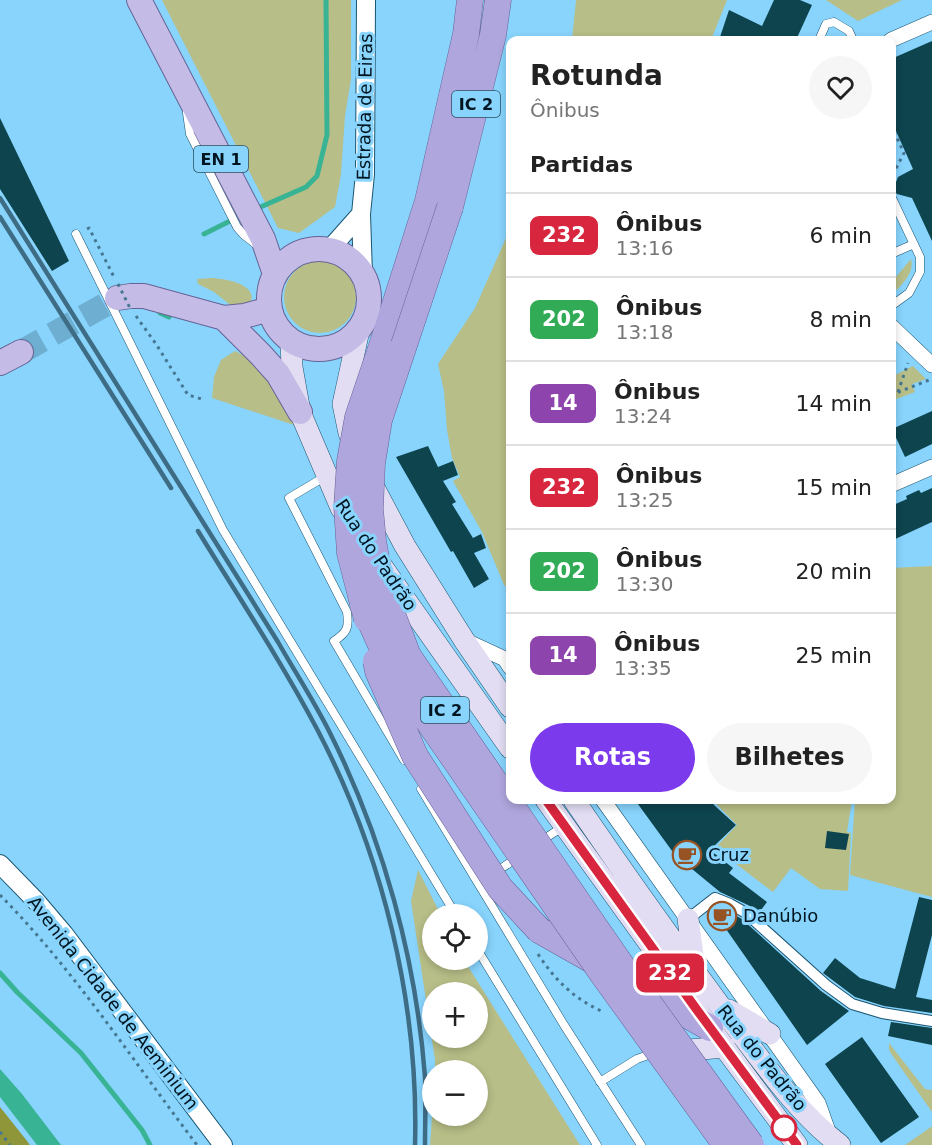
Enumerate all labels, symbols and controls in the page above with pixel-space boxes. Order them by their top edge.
street label: Estrada de Eiras [353,33,376,181]
button: heart [809,56,872,119]
text: Rotunda [530,59,663,92]
road number: IC 2 [452,91,500,117]
text: Ônibus [530,98,600,122]
road number: EN 1 [194,146,248,172]
text: Partidas [530,152,633,177]
text: Ônibus [616,211,702,236]
text: 232 [542,223,586,247]
text: 6 min [810,223,872,248]
text: 13:16 [616,236,673,260]
text: Ônibus [616,295,702,320]
text: 202 [542,307,586,331]
text: 8 min [810,307,872,332]
text: 13:18 [616,320,673,344]
text: Ônibus [614,379,700,404]
text: 14 [548,391,578,415]
text: 14 min [796,391,872,416]
text: 13:24 [614,404,672,428]
text: Ônibus [616,463,702,488]
text: 232 [542,475,586,499]
text: 15 min [796,475,872,500]
text: 13:25 [616,488,673,512]
street label: Rua do Padrão [331,495,421,614]
text: Ônibus [616,547,702,572]
text: 202 [542,559,586,583]
text: 20 min [796,559,872,584]
text: 13:30 [616,572,673,596]
text: Ônibus [614,631,700,656]
text: 14 [548,643,578,667]
text: 25 min [796,643,872,668]
text: 13:35 [614,656,672,680]
road number: IC 2 [421,697,469,723]
button: Rotas [530,723,695,792]
button: Bilhetes [707,723,872,792]
cafe icon: Cruz [671,839,703,871]
place label: Cruz [708,844,749,865]
street label: Avenida Cidade de Aeminium [24,892,203,1114]
cafe icon: Danúbio [706,900,738,932]
map controls [422,904,488,1126]
button: locate [422,904,488,970]
place label: Danúbio [743,905,818,926]
line badge: 232 [636,954,704,992]
text: 232 [648,961,692,985]
button: + [422,982,488,1048]
street label: Rua do Padrão [713,1001,811,1115]
button: − [422,1060,488,1126]
unlabelled marker [771,1115,797,1141]

